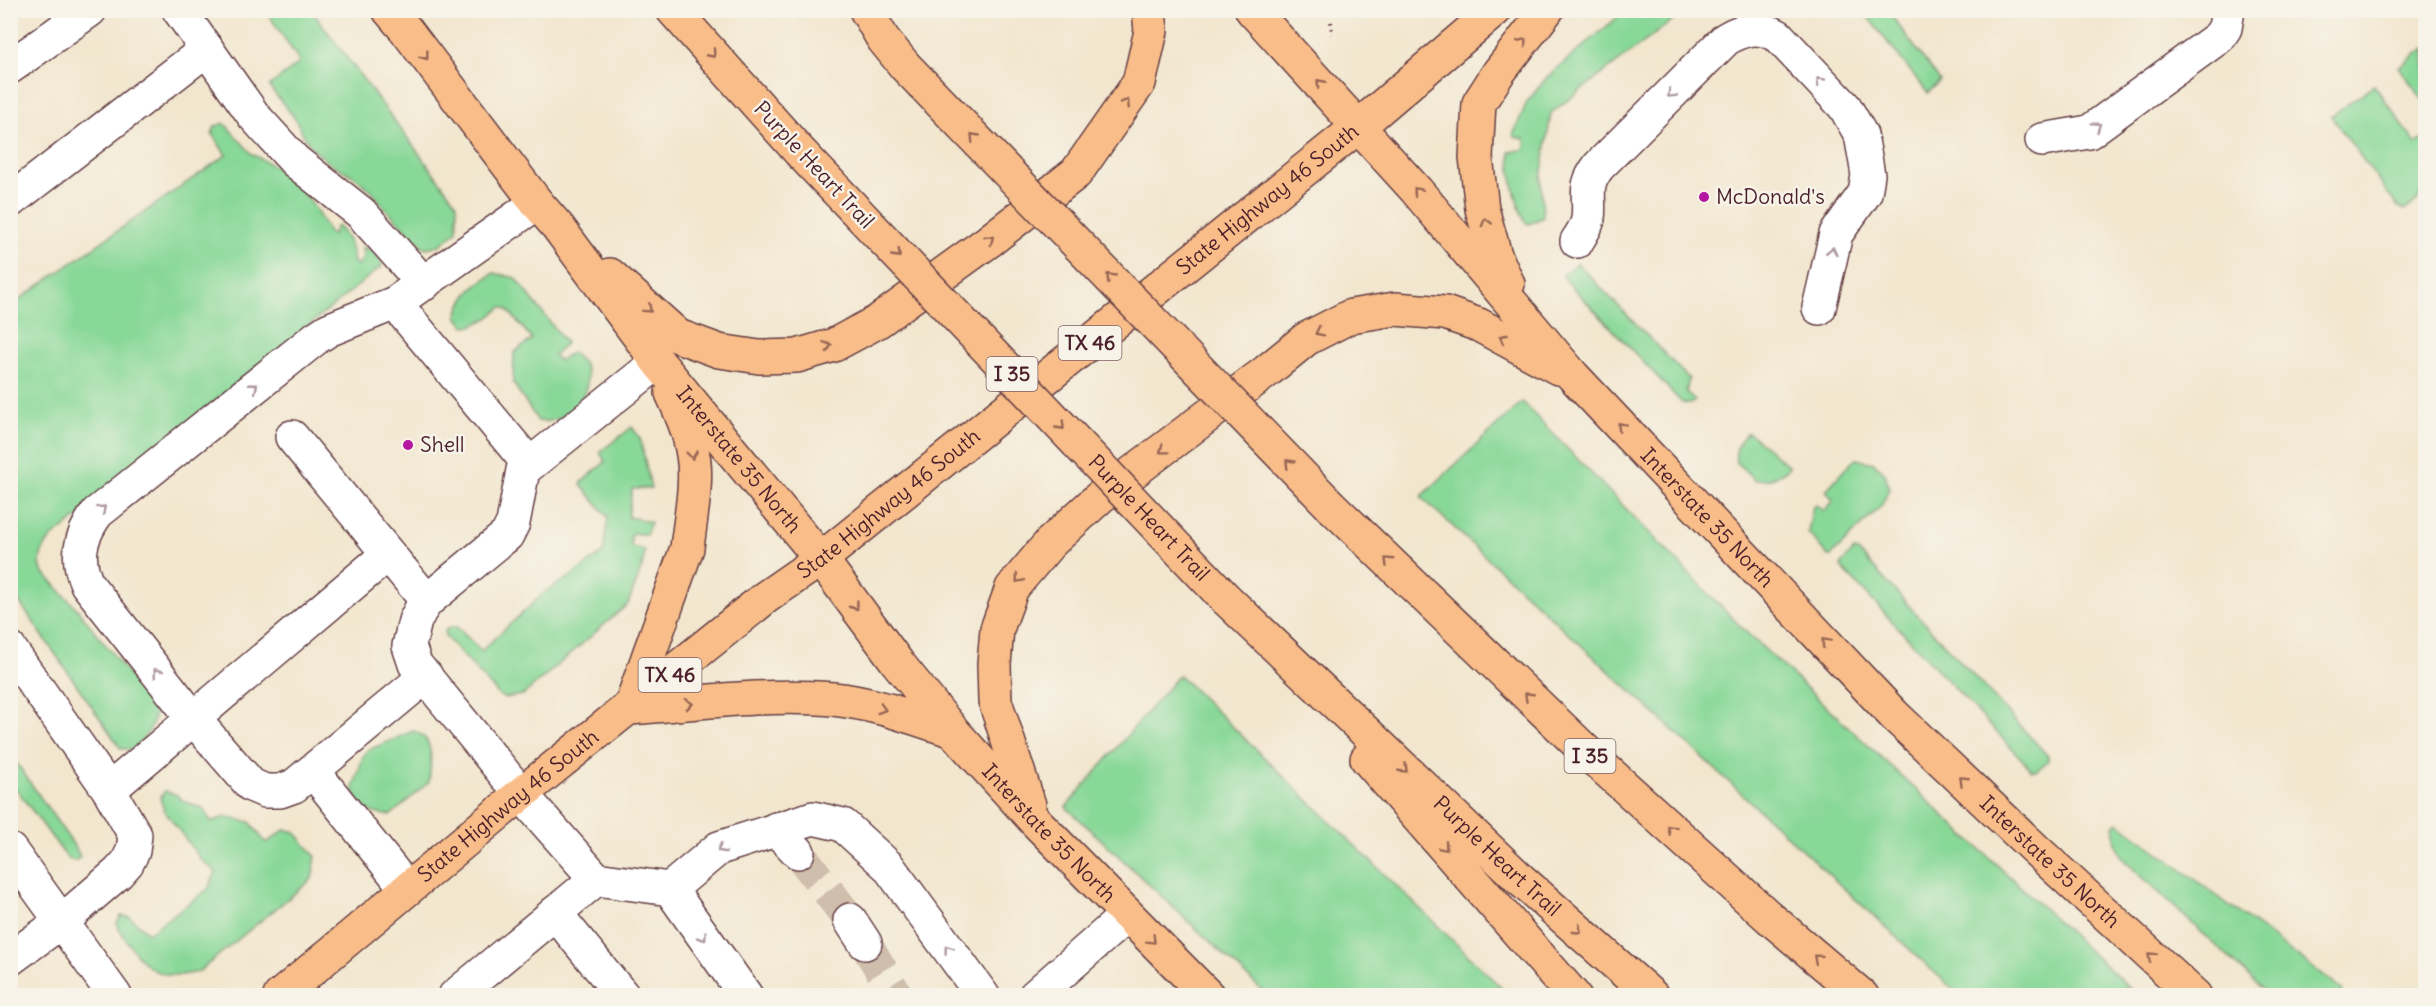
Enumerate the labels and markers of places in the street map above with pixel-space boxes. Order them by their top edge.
place label: McDonald's [1716,183,1825,210]
marker: McDonald's [1697,190,1711,204]
place label: Shell [420,431,465,458]
marker: Shell [401,438,415,452]

